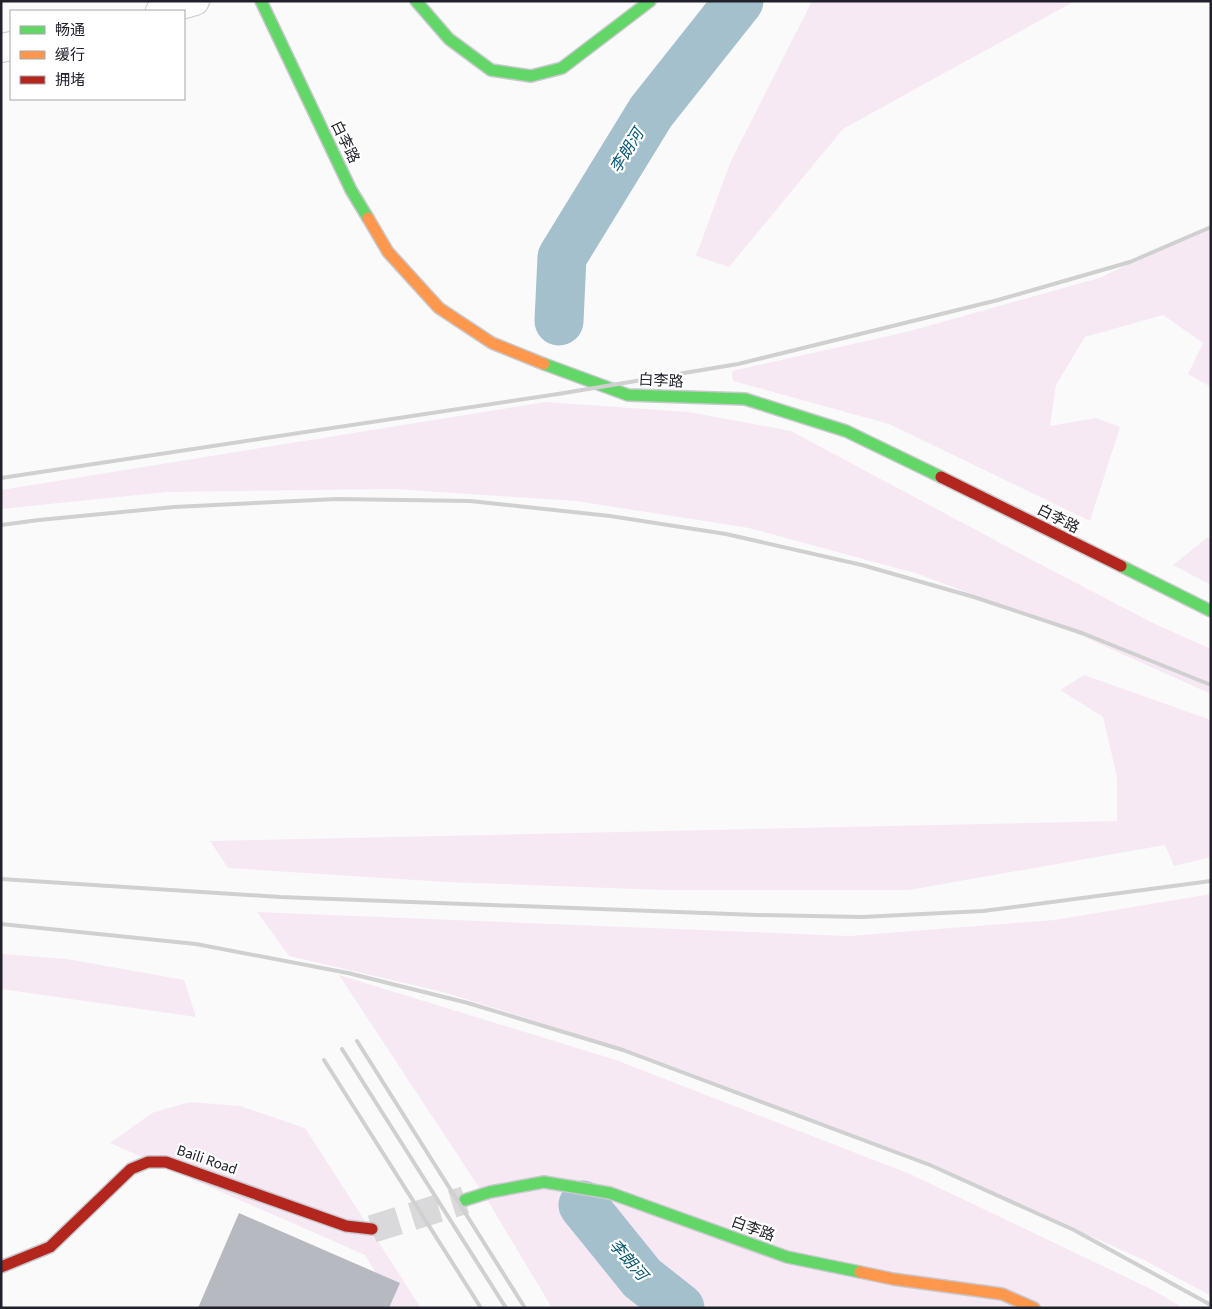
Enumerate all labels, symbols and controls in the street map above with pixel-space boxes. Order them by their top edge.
legend [10,10,185,100]
text: 畅通 [55,20,85,41]
text: 缓行 [55,45,85,66]
text: 拥堵 [55,70,85,91]
street label: 白李路 [326,117,364,167]
water label: 李朗河 [605,122,651,177]
street label: 白李路 [638,369,684,393]
street label: 白李路 [1033,499,1083,539]
street label: Baili Road [174,1140,240,1180]
street label: 白李路 [728,1211,778,1247]
water label: 李朗河 [604,1235,654,1288]

